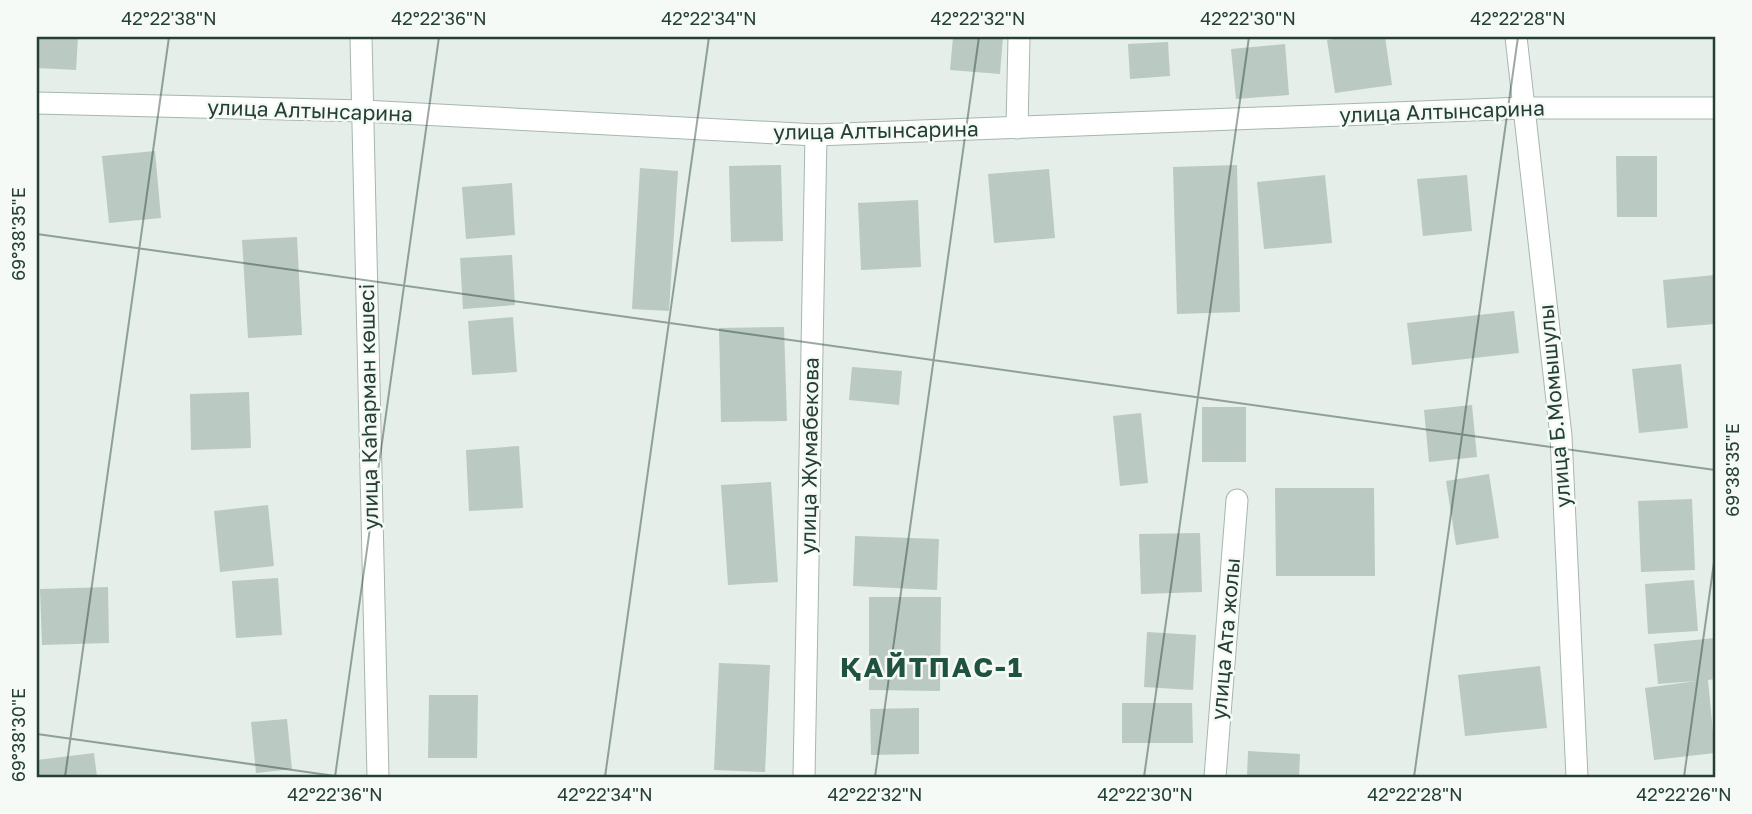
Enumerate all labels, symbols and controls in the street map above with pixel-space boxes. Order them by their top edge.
text: 42°22'38"N [121,7,217,29]
text: 42°22'36"N [391,7,487,29]
text: 42°22'34"N [661,7,757,29]
text: 42°22'32"N [931,7,1025,29]
text: 42°22'30"N [1200,7,1296,29]
text: 42°22'28"N [1470,7,1566,29]
street label: улица Алтынсарина [207,93,413,127]
street label: улица Алтынсарина [1339,94,1545,128]
street label: улица Алтынсарина [773,115,979,145]
text: 69°38'35"E [7,187,29,281]
street label: улица Каһарман көшесі [353,284,383,530]
street label: улица Б.Момышулы [1532,303,1576,509]
street label: улица Жумабекова [794,357,824,555]
text: 69°38'35"E [1721,423,1743,517]
street label: улица Ата жолы [1205,557,1245,721]
district label: ҚАЙТПАС-1 [840,650,1024,683]
text: 69°38'30"E [7,688,29,782]
text: 42°22'36"N [287,783,383,805]
text: 42°22'34"N [557,783,653,805]
text: 42°22'32"N [828,783,922,805]
text: 42°22'30"N [1097,783,1193,805]
text: 42°22'28"N [1367,783,1463,805]
text: 42°22'26"N [1636,783,1732,805]

